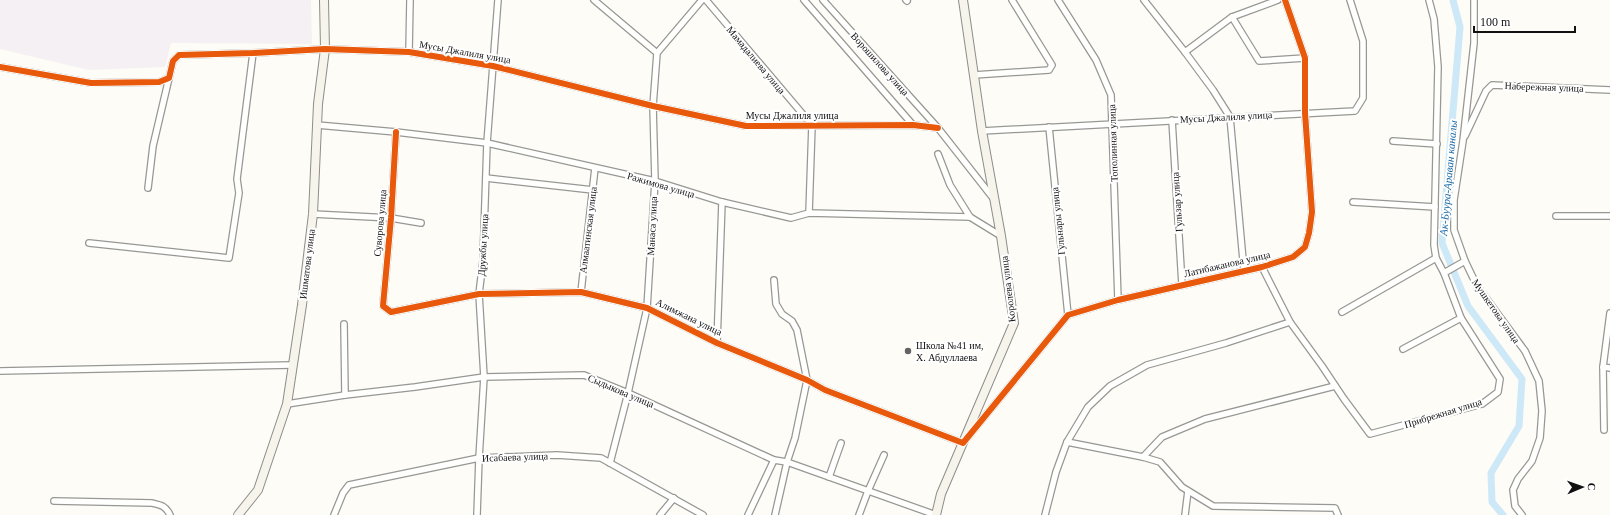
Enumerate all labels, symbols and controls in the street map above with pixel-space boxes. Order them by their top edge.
scale bar [1474,8,1575,34]
text: 100 m [1480,15,1511,29]
street label: Мамадалиева улица [725,24,788,96]
street label: Ворошилова улица [849,30,912,98]
street label: Мусы Джалиля улица [418,39,512,66]
street label: Набережная улица [1504,80,1584,94]
street label: Тополинная улица [1106,103,1120,182]
street label: Мусы Джалиля улица [1179,109,1273,125]
street label: Мусы Джалиля улица [746,110,839,121]
water label: Ак-Буура-Араван каналы [1437,119,1459,237]
street label: Ражимова улица [626,170,697,200]
street label: Гульзар улица [1169,171,1185,232]
street label: Алмаатинская улица [577,185,599,274]
street label: Гульнары улица [1049,186,1067,255]
street label: Суворова улица [372,188,388,257]
street label: Манаса улица [645,196,659,256]
street label: Дружбы улица [476,213,490,276]
street label: Ишматова улица [297,228,317,300]
street label: Латибажанова улица [1183,249,1272,279]
street label: Королева улица [998,255,1018,323]
street label: Мушкетова улица [1470,277,1523,346]
street label: Алимжана улица [654,296,724,338]
place label: Школа №41 им, Х. Абдуллаева [916,340,983,363]
marker: Школа №41 им, Х. Абдуллаева [903,346,913,356]
street label: Сыдыкова улица [586,372,656,410]
street label: Прибрежная улица [1403,396,1484,430]
street label: Исабаева улица [482,450,549,464]
north arrow [1562,467,1602,507]
text: С [1586,482,1598,491]

